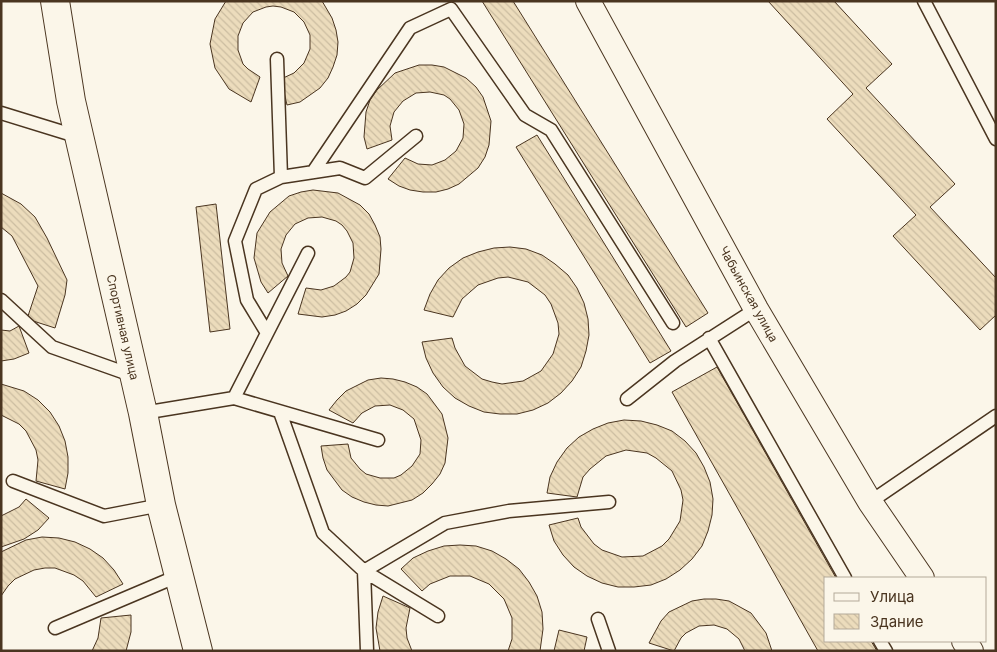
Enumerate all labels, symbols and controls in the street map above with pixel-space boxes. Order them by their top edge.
street label: Чабьинская улица [716,243,782,345]
street label: Спортивная улица [104,273,142,381]
legend [824,577,987,642]
text: Улица [870,587,914,606]
text: Здание [870,612,924,631]

